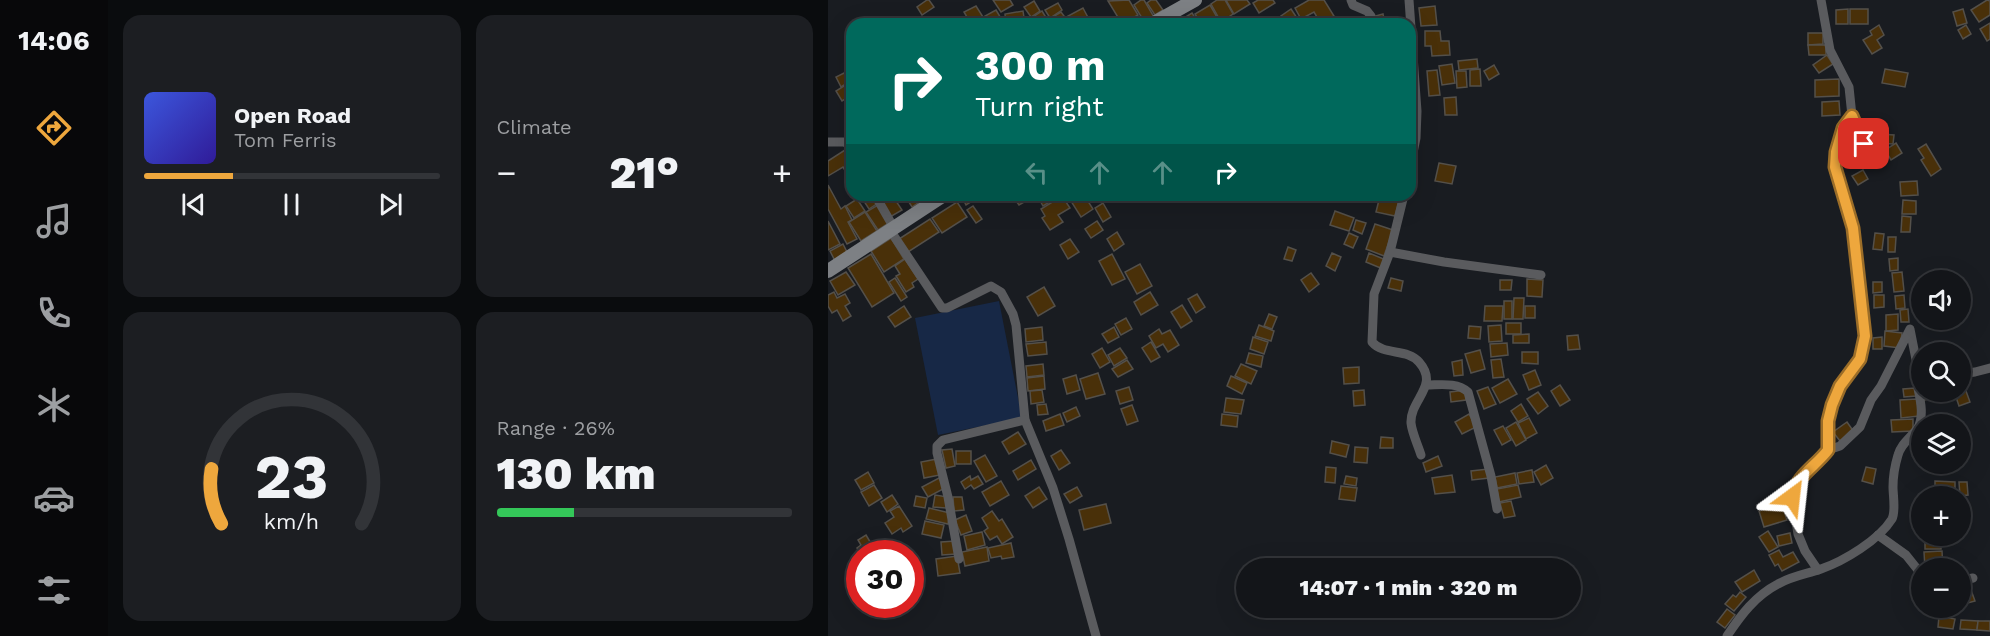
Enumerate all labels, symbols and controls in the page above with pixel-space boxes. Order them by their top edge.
text: 14:06 [18,25,90,57]
text: 300 m [975,41,1106,90]
icon: right [876,42,954,120]
text: Turn right [975,91,1104,123]
text: Open Road [234,103,351,128]
icon: directions [33,107,75,149]
text: Climate [497,115,572,139]
pin [1838,118,1889,169]
icon: arrive [1847,127,1880,160]
text: Tom Ferris [234,128,337,152]
text: 21° [609,146,679,199]
text: − [497,153,516,192]
text: + [772,153,792,192]
icon: left [1020,156,1053,189]
icon: ahead [1083,156,1116,189]
icon: ahead [1146,156,1179,189]
icon: right [1209,156,1242,189]
icon: previous [177,188,210,221]
icon: pause [275,188,308,221]
icon: next [374,188,407,221]
icon: music [33,200,75,242]
map controls [1911,270,1971,618]
button: sound [1911,270,1971,330]
icon: phone [33,292,75,334]
button: search [1911,342,1971,402]
icon: climate [33,384,75,426]
button: layers [1911,414,1971,474]
text: Range · 26% [497,416,615,440]
text: 23 [255,440,329,513]
text: 130 km [497,447,656,500]
position arrow [1760,465,1824,529]
icon: car [33,477,75,519]
button: + [1911,486,1971,546]
text: km/h [264,509,319,534]
speed limit sign: 30 [846,540,924,618]
button: − [1911,558,1971,618]
icon: filters [33,569,75,611]
text: 14:07 · 1 min · 320 m [1300,575,1517,600]

